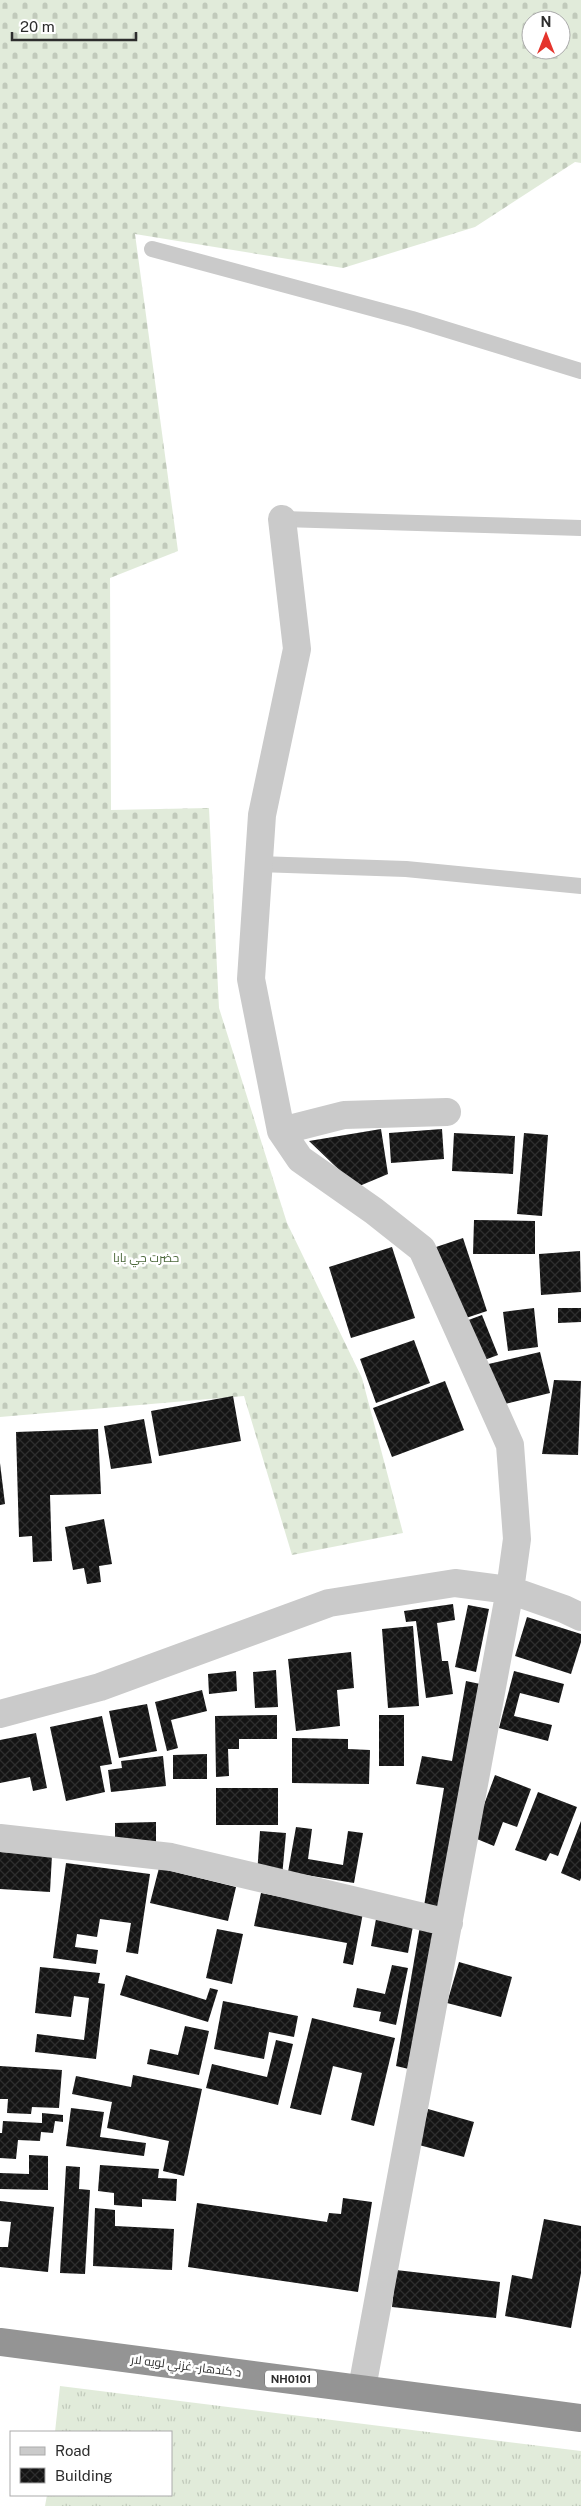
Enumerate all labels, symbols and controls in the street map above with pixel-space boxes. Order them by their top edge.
scale bar [12,10,136,42]
north arrow [521,10,571,60]
text: N [541,14,551,30]
text: 20 m [20,18,55,35]
park label: حضرت جي بابا [113,1251,179,1268]
street label: د کندهار - غزني لويه لار [129,2352,242,2383]
road number: NH0101 [265,2370,317,2388]
legend [10,2431,172,2496]
text: Road [55,2442,91,2459]
text: Building [55,2467,113,2484]

